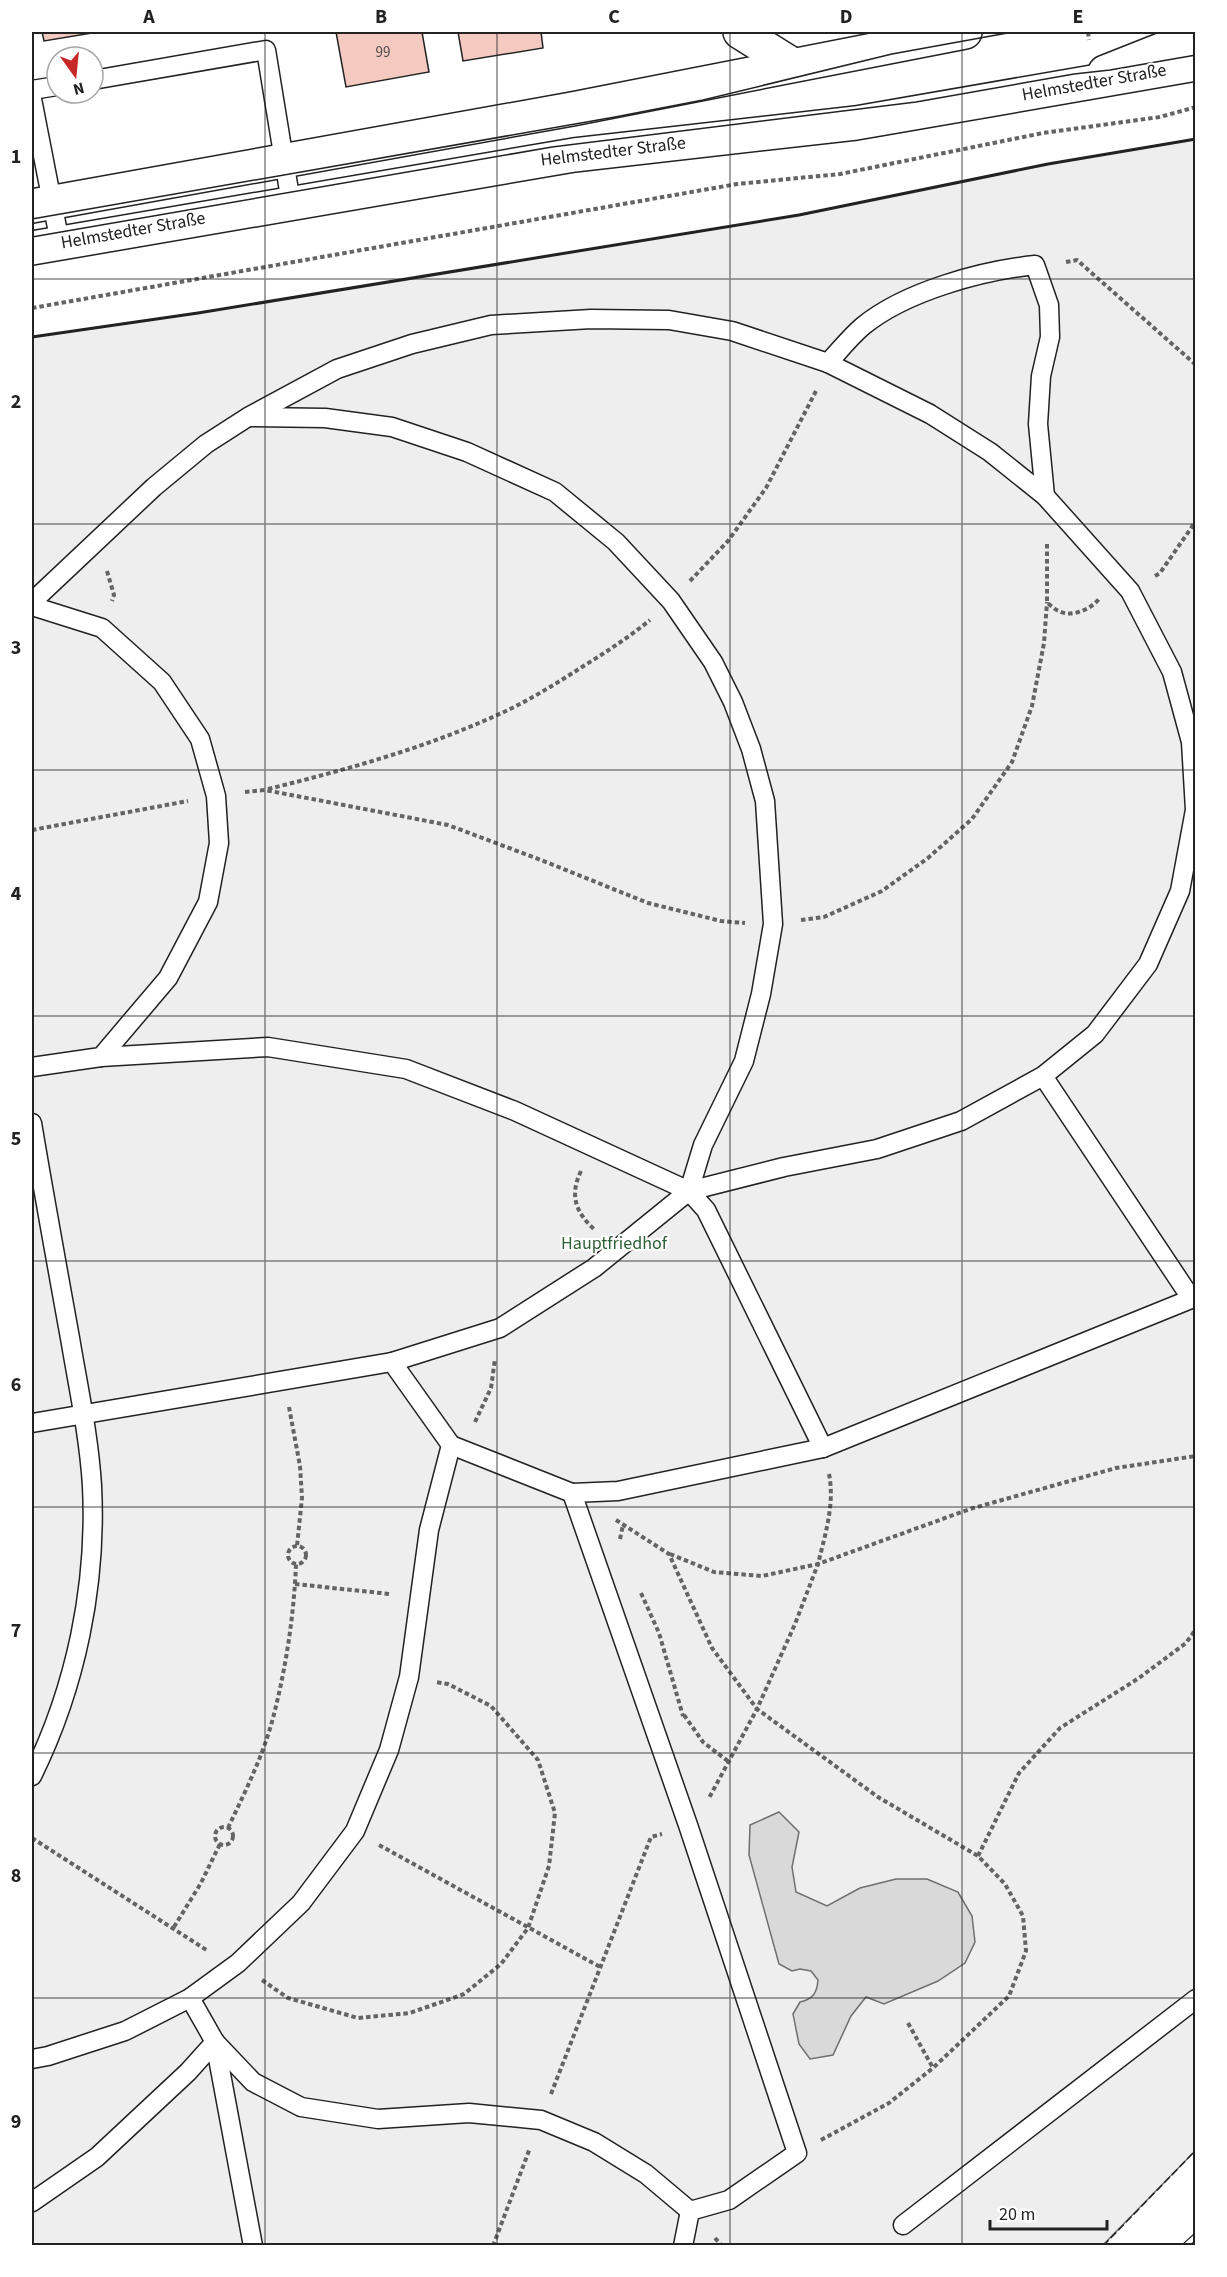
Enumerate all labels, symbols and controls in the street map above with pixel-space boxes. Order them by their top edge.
text: A [142,3,155,31]
text: B [375,3,387,31]
text: C [608,3,620,31]
text: D [840,3,852,31]
text: E [1073,3,1083,31]
house number: 99 [376,42,390,63]
north arrow [45,45,105,105]
street label: Helmstedter Straße [1020,57,1168,107]
text: N [71,77,87,101]
street label: Helmstedter Straße [539,130,687,173]
text: 1 [11,143,21,171]
street label: Helmstedter Straße [59,205,207,255]
text: 2 [11,388,21,416]
text: 3 [11,634,21,662]
text: 4 [11,880,22,908]
text: 5 [11,1125,21,1153]
park label: Hauptfriedhof [561,1231,668,1256]
text: 6 [11,1371,21,1399]
text: 7 [11,1617,21,1645]
text: 8 [11,1862,21,1890]
text: 9 [11,2108,21,2136]
scale bar [990,2193,1107,2231]
text: 20 m [999,2202,1035,2227]

